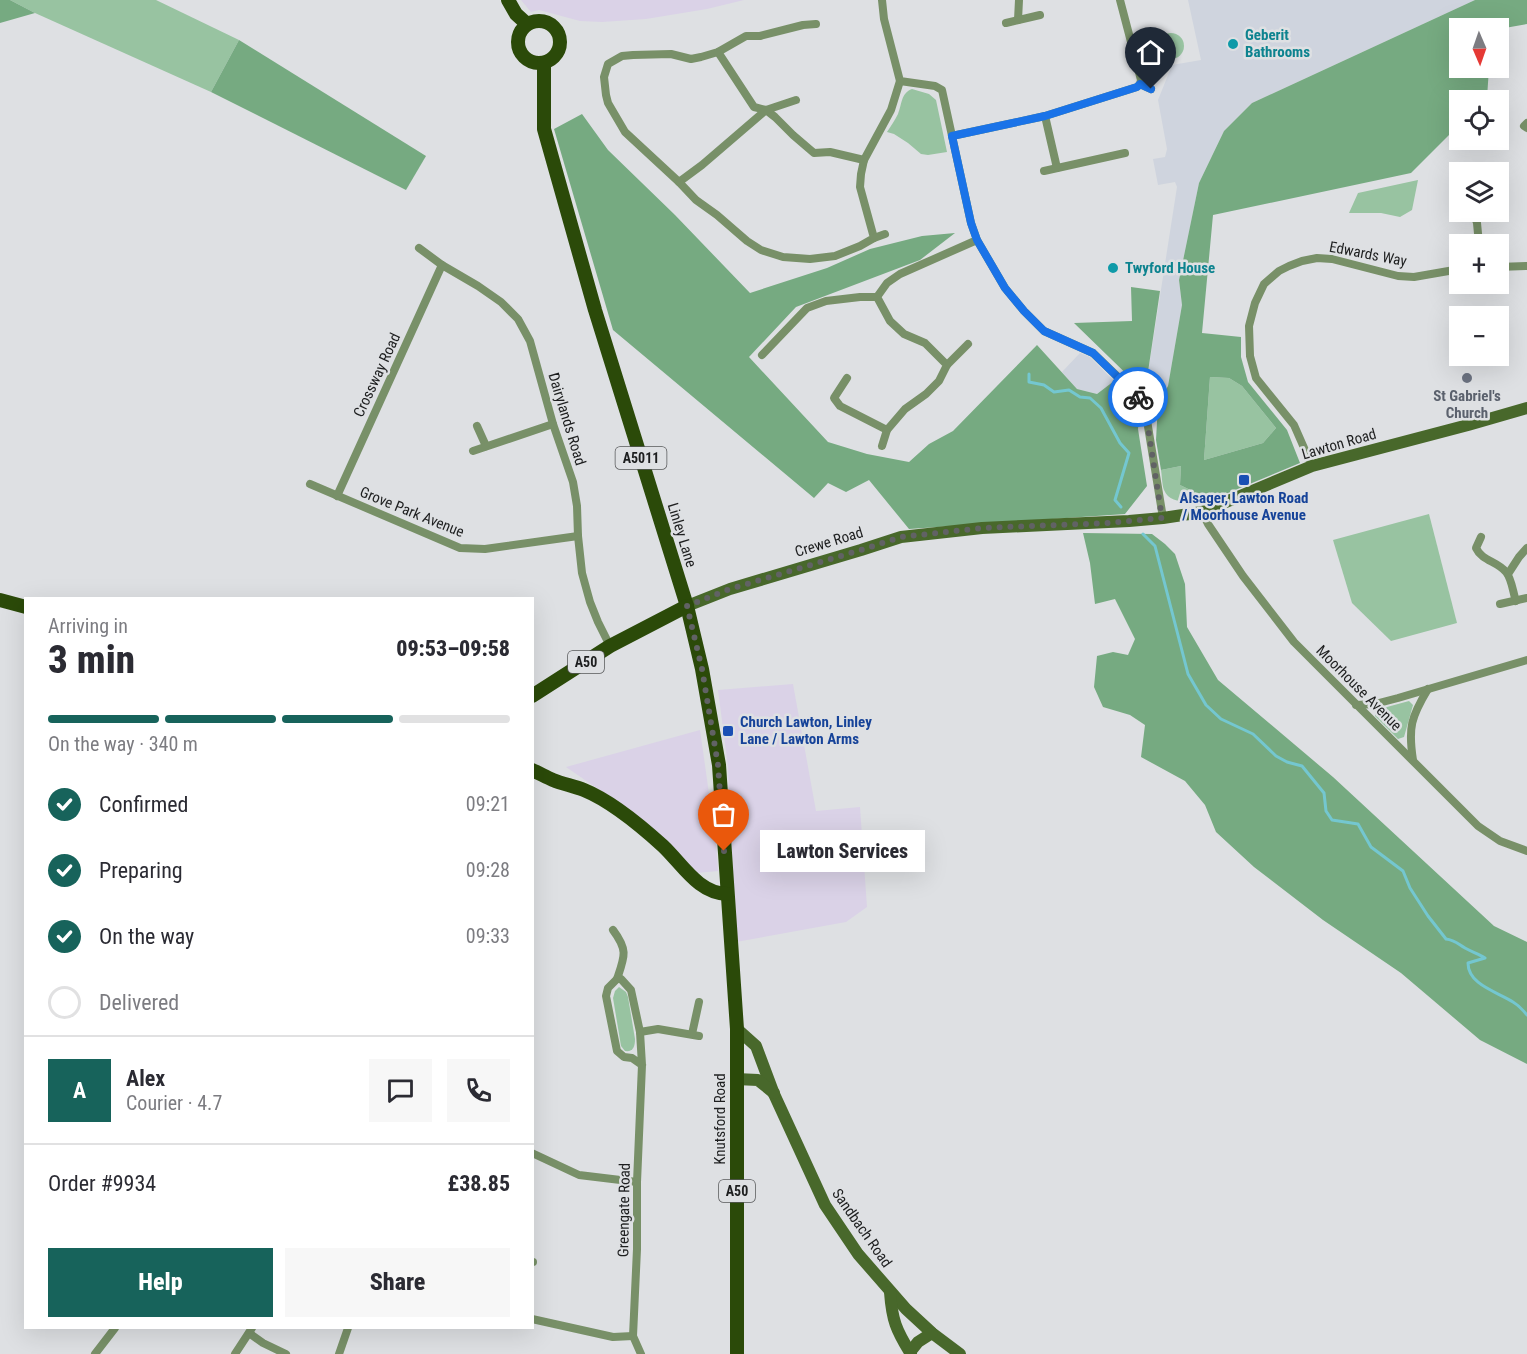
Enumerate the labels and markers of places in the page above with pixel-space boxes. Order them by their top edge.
place label: Geberit Bathrooms [1245,26,1310,61]
pin [1125,27,1176,89]
marker: Geberit Bathrooms [1226,37,1240,51]
place label: Twyford House [1125,259,1215,277]
marker: Twyford House [1106,261,1120,275]
marker: St Gabriel's Church [1460,371,1474,385]
place label: St Gabriel's Church [1433,387,1501,422]
marker: Alsager, Lawton Road / Moorhouse Avenue [1237,473,1251,487]
place label: Alsager, Lawton Road / Moorhouse Avenue [1180,489,1308,524]
place label: Church Lawton, Linley Lane / Lawton Arms [740,713,872,748]
marker: Church Lawton, Linley Lane / Lawton Arms [721,724,735,738]
pin [698,789,749,851]
callout: Lawton Services [760,830,925,872]

